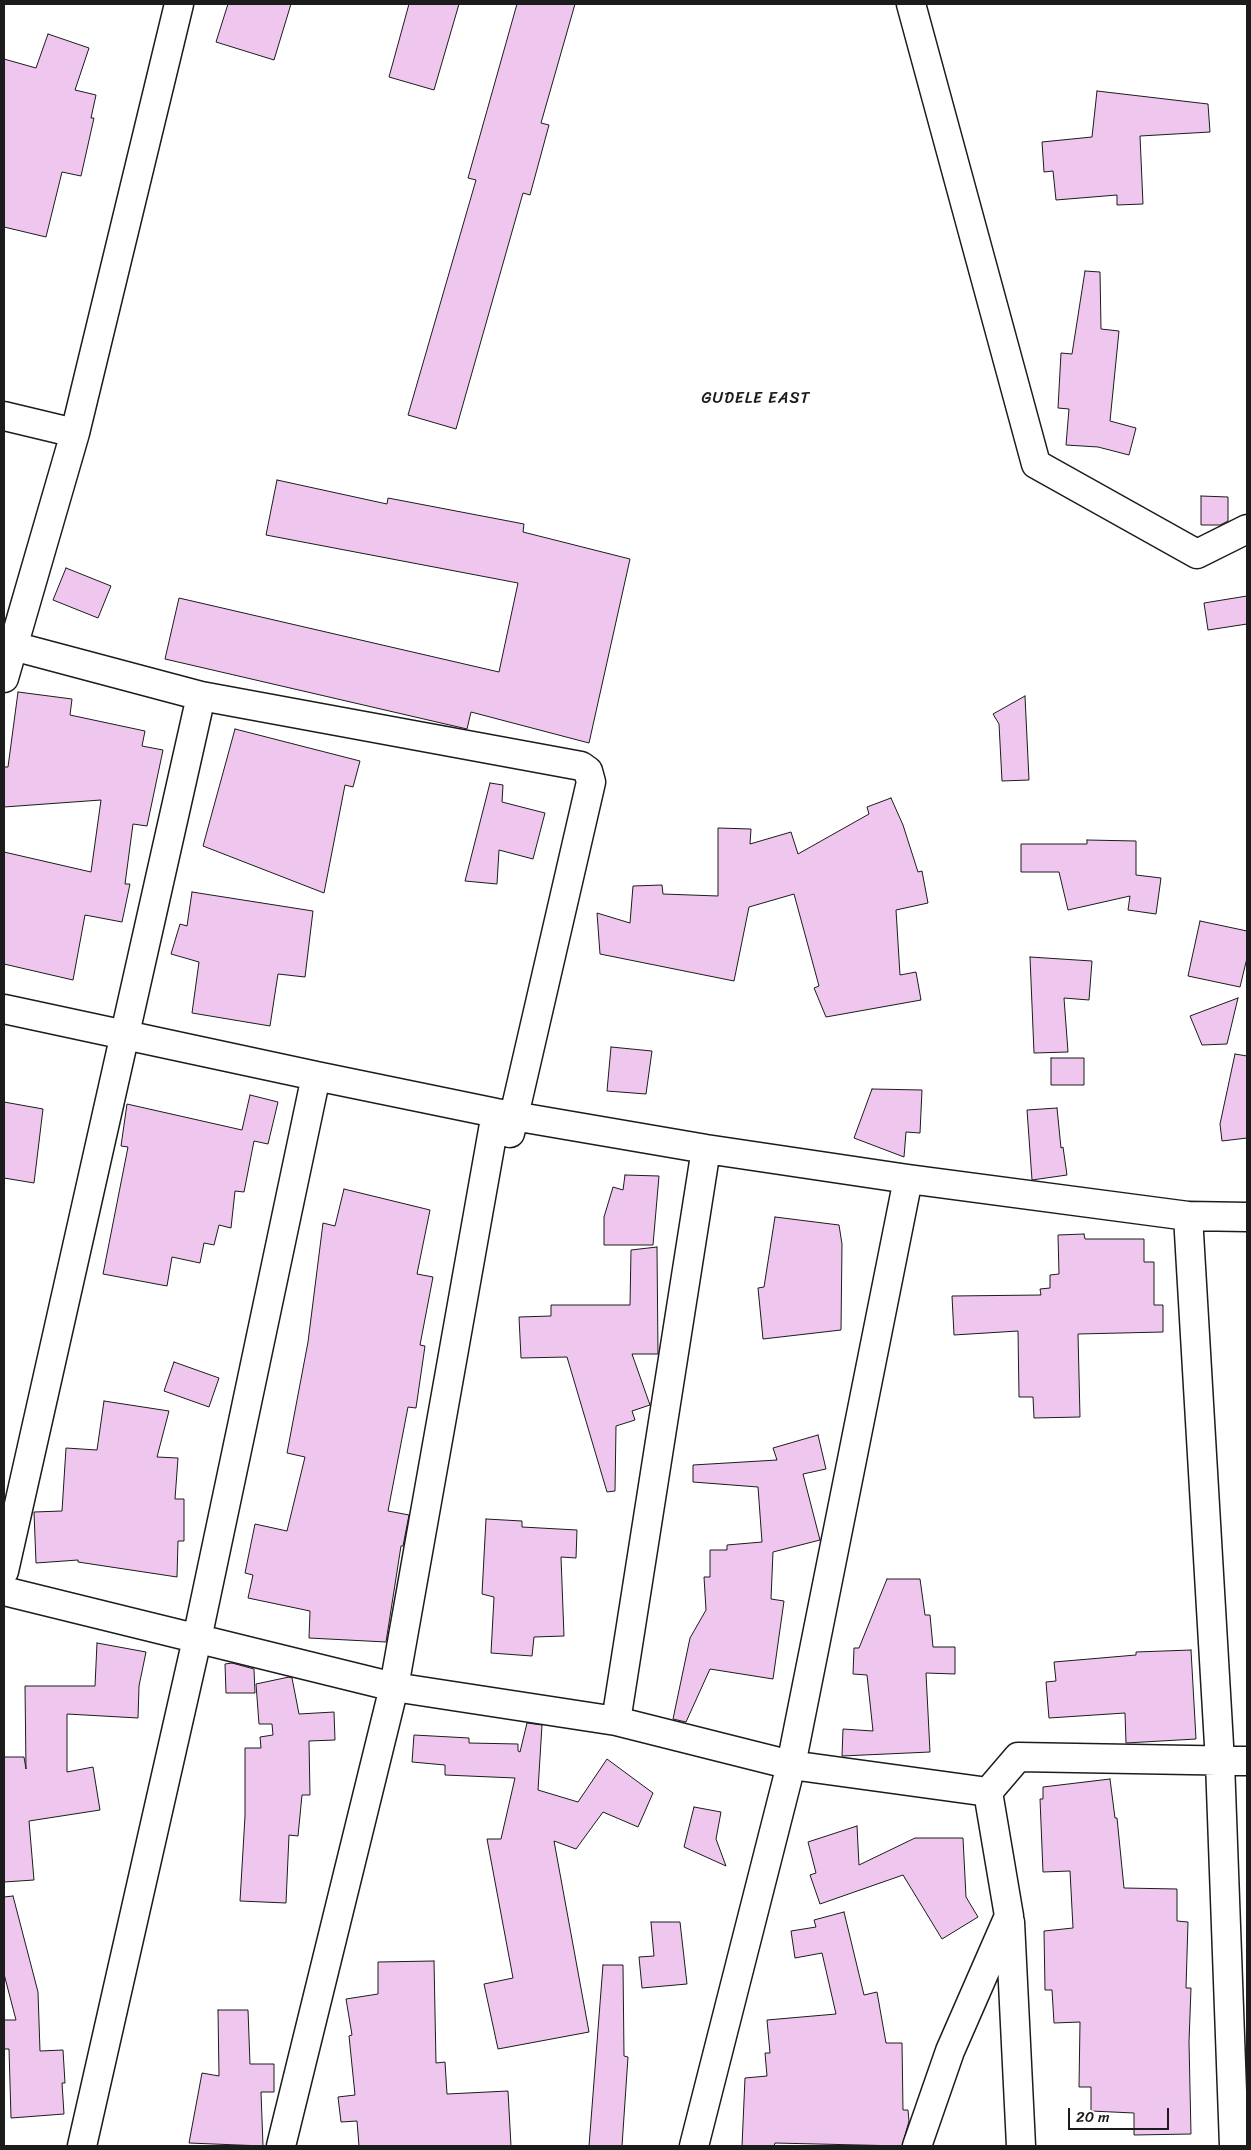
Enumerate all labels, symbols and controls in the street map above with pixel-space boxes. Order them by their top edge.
district label: GUDELE EAST [700,389,812,409]
scale bar [1071,2098,1172,2130]
text: 20 m [1076,2104,1110,2130]

